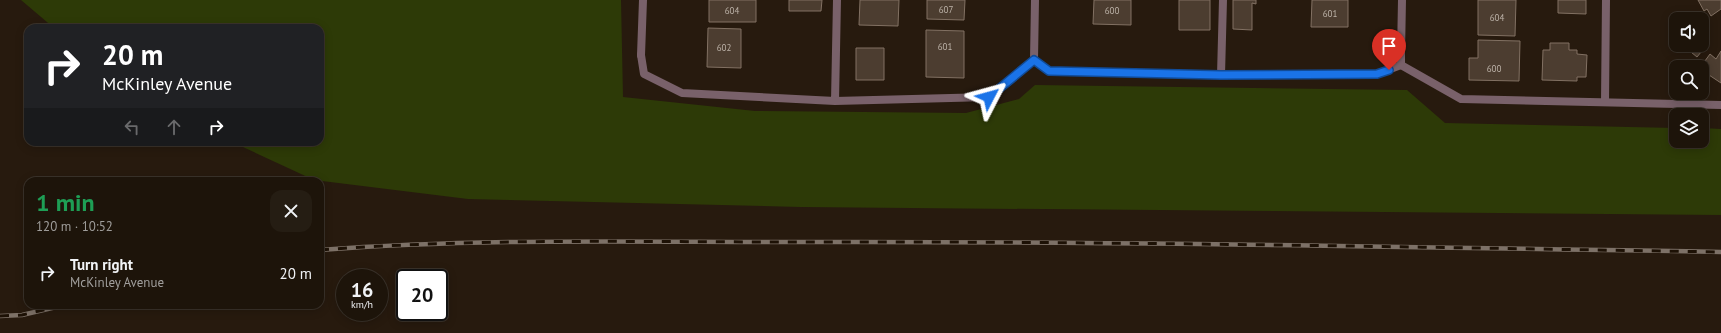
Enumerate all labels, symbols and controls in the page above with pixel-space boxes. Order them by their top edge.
house number: 607 [939,4,953,15]
house number: 604 [725,5,739,16]
house number: 600 [1105,5,1119,16]
house number: 601 [1323,8,1337,19]
house number: 604 [1490,12,1504,23]
map controls [1669,12,1709,148]
button: sound [1669,12,1709,52]
pin [1372,29,1406,70]
icon: arrive [1378,35,1400,57]
text: 20 m [102,36,163,73]
icon: right [36,40,88,92]
house number: 601 [938,41,952,52]
house number: 602 [717,42,731,53]
button: search [1669,60,1709,100]
house number: 600 [1487,63,1501,74]
text: McKinley Avenue [102,72,232,95]
position arrow [968,76,1010,118]
button: layers [1669,108,1709,148]
icon: left [121,116,143,138]
icon: ahead [163,116,185,138]
icon: right [205,116,227,138]
text: 1 min [36,187,95,218]
button: close [270,190,312,232]
text: 120 m · 10:52 [36,218,113,235]
text: Turn right [70,255,133,274]
icon: right [36,262,58,284]
text: 20 m [279,264,312,283]
speed limit sign: 20 [396,269,448,321]
text: McKinley Avenue [70,274,164,291]
text: 16 [351,277,373,303]
text: km/h [351,298,373,311]

